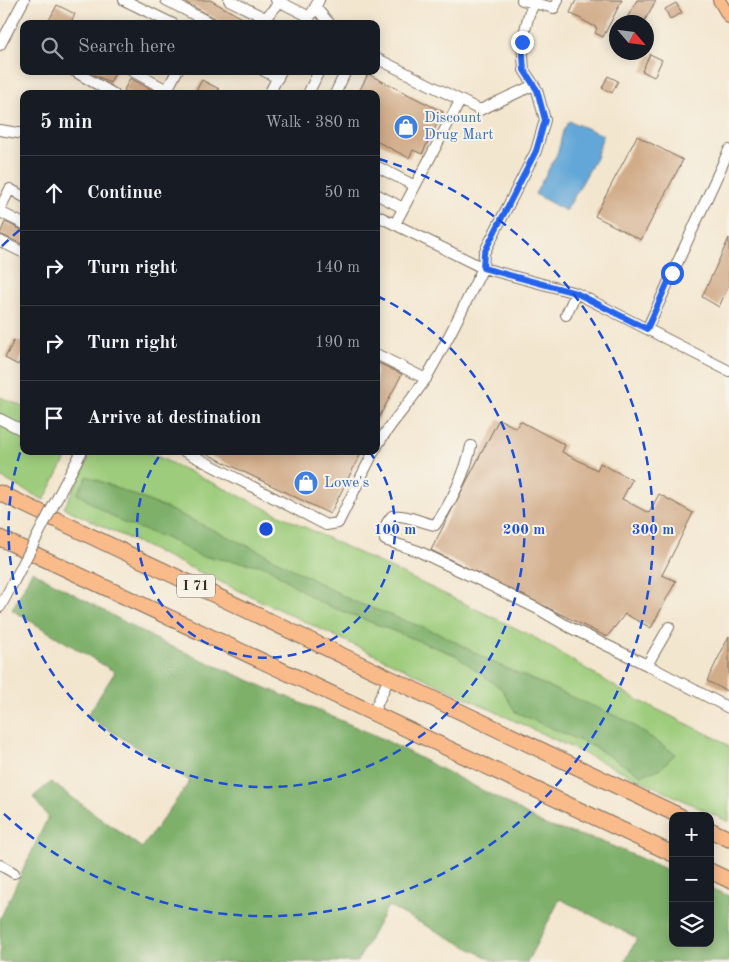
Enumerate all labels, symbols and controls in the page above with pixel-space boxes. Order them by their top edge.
north arrow [609,15,654,60]
search box [20,20,380,75]
route end [511,31,534,54]
icon: search [38,34,66,62]
text: Search here [78,38,175,57]
place label: Discount Drug Mart [424,111,494,143]
text: 5 min [40,112,93,133]
shop icon: Discount Drug Mart [393,114,419,140]
text: Walk · 380 m [265,115,360,131]
icon: ahead [40,179,68,207]
text: Continue [87,184,162,203]
text: 50 m [324,185,360,201]
icon: right [40,254,68,282]
text: Turn right [87,259,177,278]
text: 140 m [315,260,360,276]
route start [661,262,684,285]
icon: right [40,329,68,357]
text: Turn right [87,334,177,353]
text: 190 m [315,335,360,351]
icon: arrive [40,404,68,432]
text: Arrive at destination [87,409,261,428]
shop icon: Lowe's [293,470,319,496]
place label: Lowe's [324,476,369,491]
centre of rings [257,520,275,538]
text: 100 m [374,523,416,538]
text: 200 m [503,523,545,538]
text: 300 m [632,523,674,538]
road number: I 71 [177,574,215,598]
map controls [669,812,714,947]
button: + [669,812,714,857]
button: − [669,857,714,902]
button: layers [669,902,714,947]

